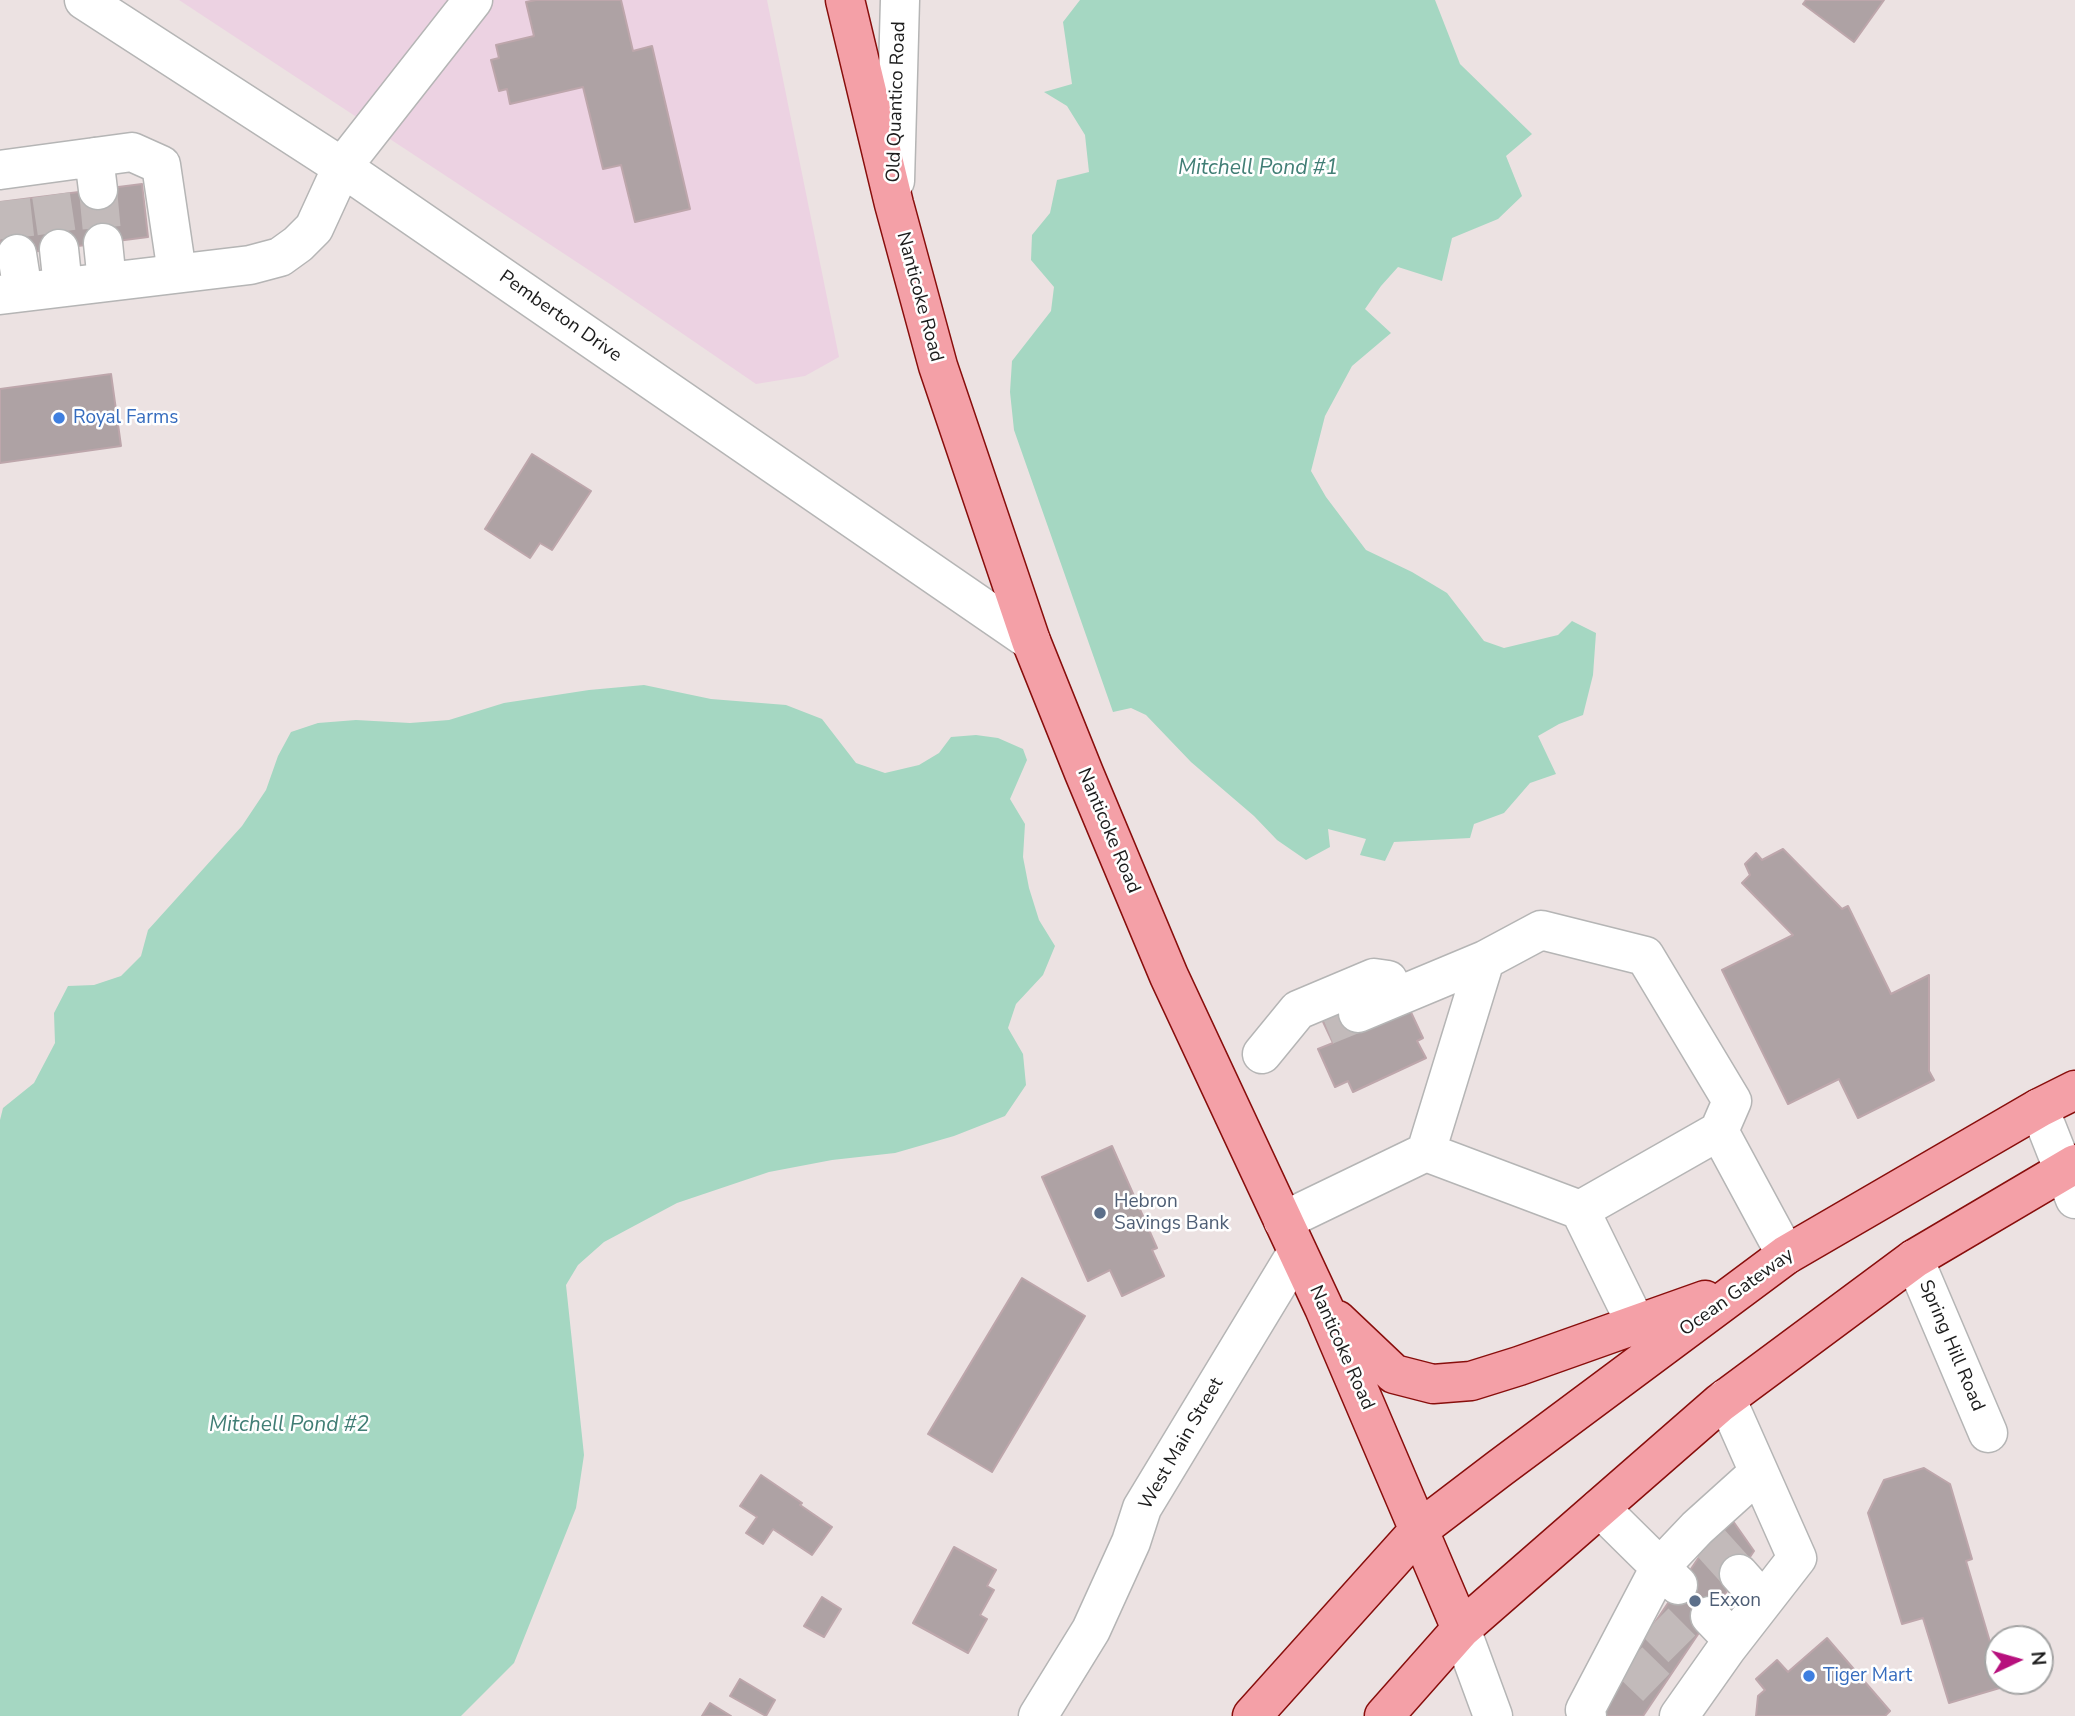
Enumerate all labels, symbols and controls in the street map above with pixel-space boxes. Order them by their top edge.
street label: Old Quantico Road [883,21,911,183]
water label: Mitchell Pond #1 [1178,156,1338,182]
street label: Nanticoke Road [891,230,947,364]
street label: Pemberton Drive [494,266,626,368]
place label: Royal Farms [73,407,178,429]
marker: Royal Farms [51,410,67,426]
street label: Nanticoke Road [1071,765,1145,897]
place label: Hebron Savings Bank [1114,1191,1229,1235]
marker: Hebron Savings Bank [1092,1205,1108,1221]
street label: Ocean Gateway [1676,1244,1798,1342]
street label: Spring Hill Road [1913,1277,1989,1415]
street label: Nanticoke Road [1303,1282,1379,1414]
street label: West Main Street [1135,1374,1229,1514]
water label: Mitchell Pond #2 [209,1413,369,1439]
place label: Exxon [1709,1590,1761,1612]
marker: Exxon [1687,1593,1703,1609]
north arrow [1984,1625,2054,1695]
text: N [2024,1650,2051,1667]
place label: Tiger Mart [1823,1665,1912,1687]
marker: Tiger Mart [1801,1668,1817,1684]

